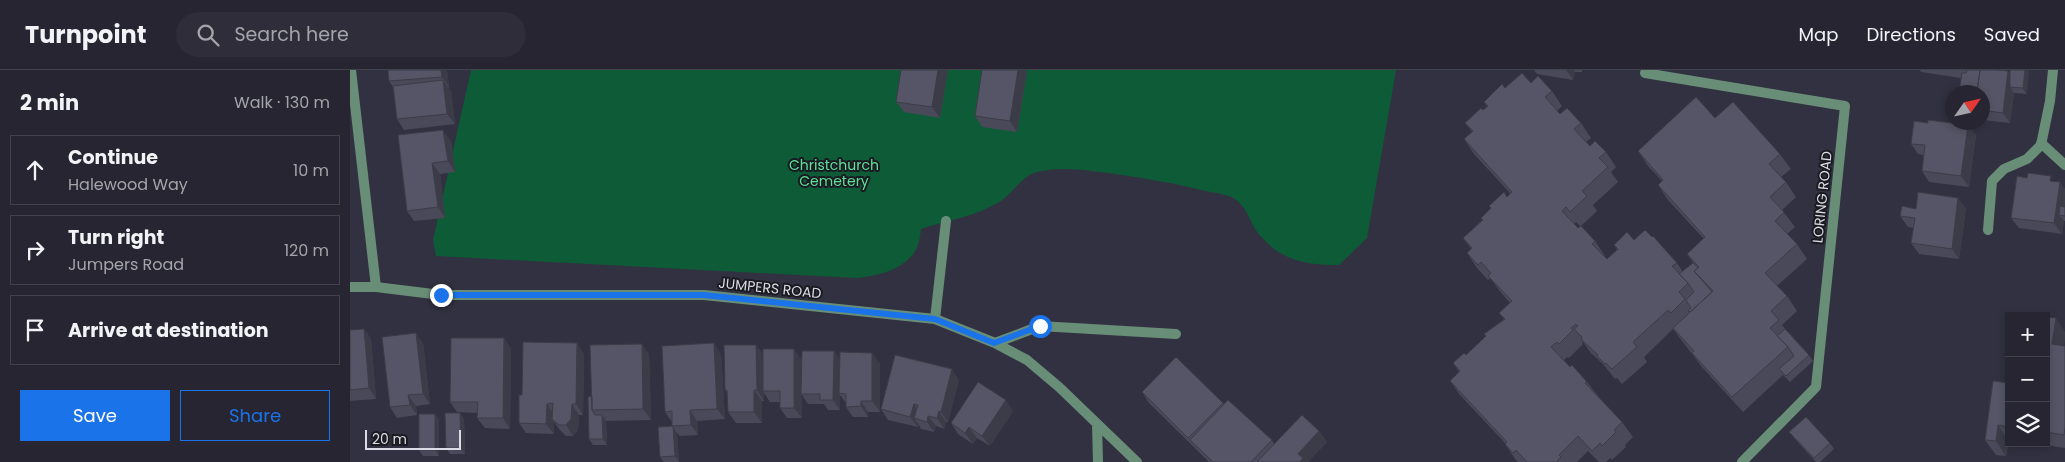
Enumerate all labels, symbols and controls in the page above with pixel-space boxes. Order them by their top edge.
search box [176,12,526,57]
text: Turnpoint [25,18,146,51]
icon: search [194,21,222,49]
text: Search here [234,21,349,48]
text: Map [1799,22,1838,47]
text: Directions [1866,22,1956,47]
text: Saved [1984,22,2040,47]
north arrow [1945,85,1990,130]
text: 2 min [20,88,79,117]
text: Walk · 130 m [234,91,330,114]
text: Continue [68,144,158,171]
street label: LORING ROAD [1807,150,1837,244]
park label: Christchurch Cemetery [789,155,879,191]
icon: ahead [21,156,49,184]
text: 10 m [293,159,329,182]
text: Halewood Way [68,173,188,196]
text: Turn right [68,224,164,251]
icon: right [21,236,49,264]
text: 120 m [284,239,329,262]
text: Jumpers Road [68,253,184,276]
street label: JUMPERS ROAD [717,273,823,303]
route end [430,284,453,307]
map controls [2005,312,2050,447]
button: + [2005,312,2050,357]
route start [1029,315,1052,338]
icon: arrive [21,316,49,344]
text: Arrive at destination [68,317,269,344]
button: − [2005,357,2050,402]
button: Save [20,390,170,441]
button: Share [180,390,330,441]
button: layers [2005,402,2050,447]
scale bar [365,427,461,450]
text: 20 m [372,429,407,449]

